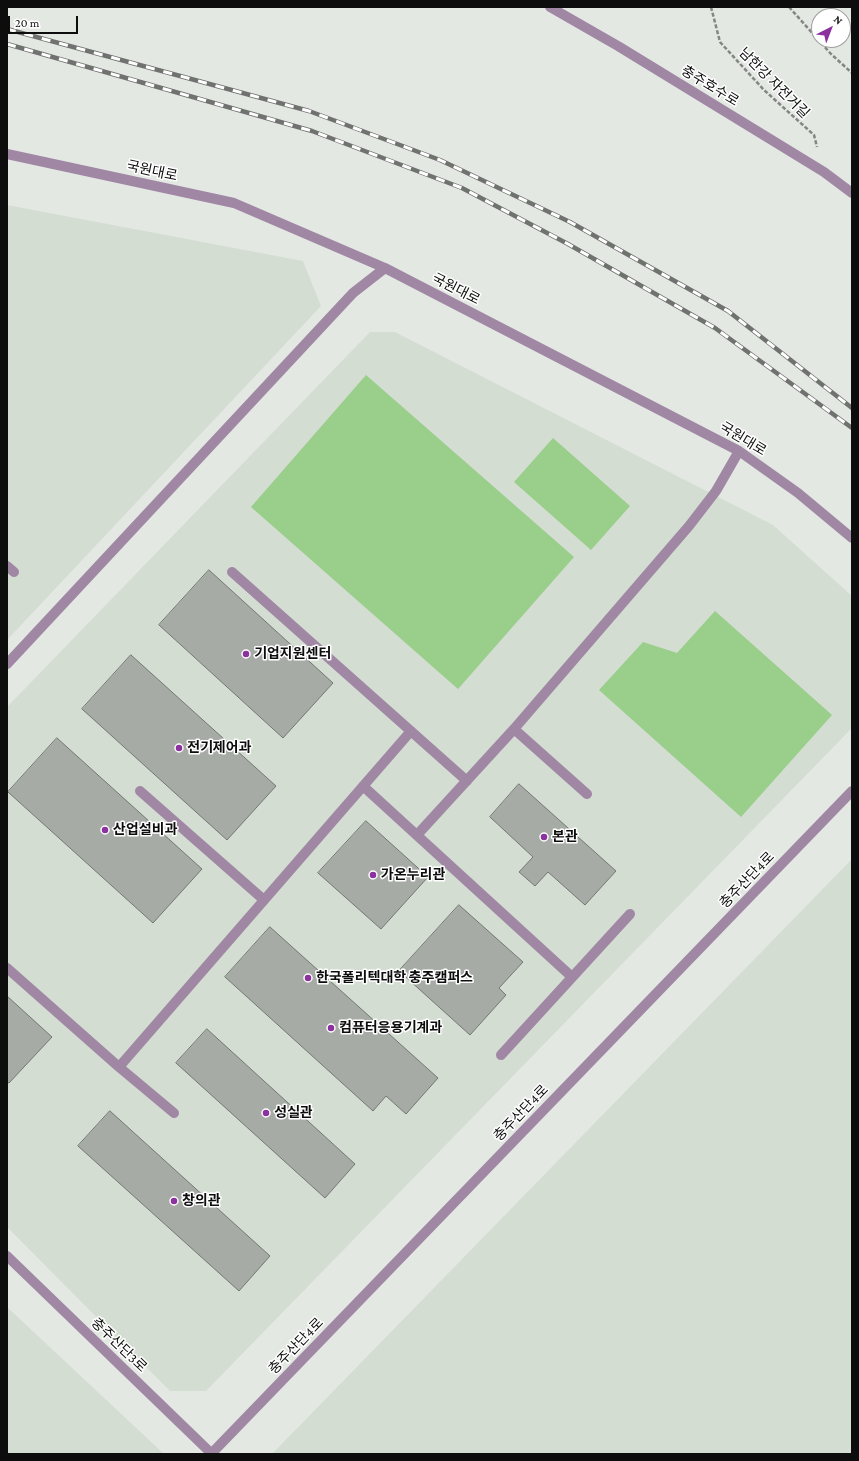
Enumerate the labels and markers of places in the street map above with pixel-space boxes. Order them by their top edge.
place label: 기업지원센터 [254,646,331,662]
marker: 기업지원센터 [241,649,251,659]
place label: 전기제어과 [187,740,251,756]
marker: 전기제어과 [174,743,184,753]
place label: 산업설비과 [113,822,177,838]
marker: 산업설비과 [100,825,110,835]
place label: 본관 [552,829,578,845]
marker: 본관 [539,832,549,842]
place label: 가온누리관 [381,867,445,883]
marker: 가온누리관 [368,870,378,880]
place label: 한국폴리텍대학 충주캠퍼스 [316,970,473,986]
marker: 한국폴리텍대학 충주캠퍼스 [303,973,313,983]
place label: 컴퓨터응용기계과 [339,1020,442,1036]
marker: 컴퓨터응용기계과 [326,1023,336,1033]
place label: 성실관 [274,1105,313,1121]
marker: 성실관 [261,1108,271,1118]
place label: 창의관 [182,1193,221,1209]
marker: 창의관 [169,1196,179,1206]

